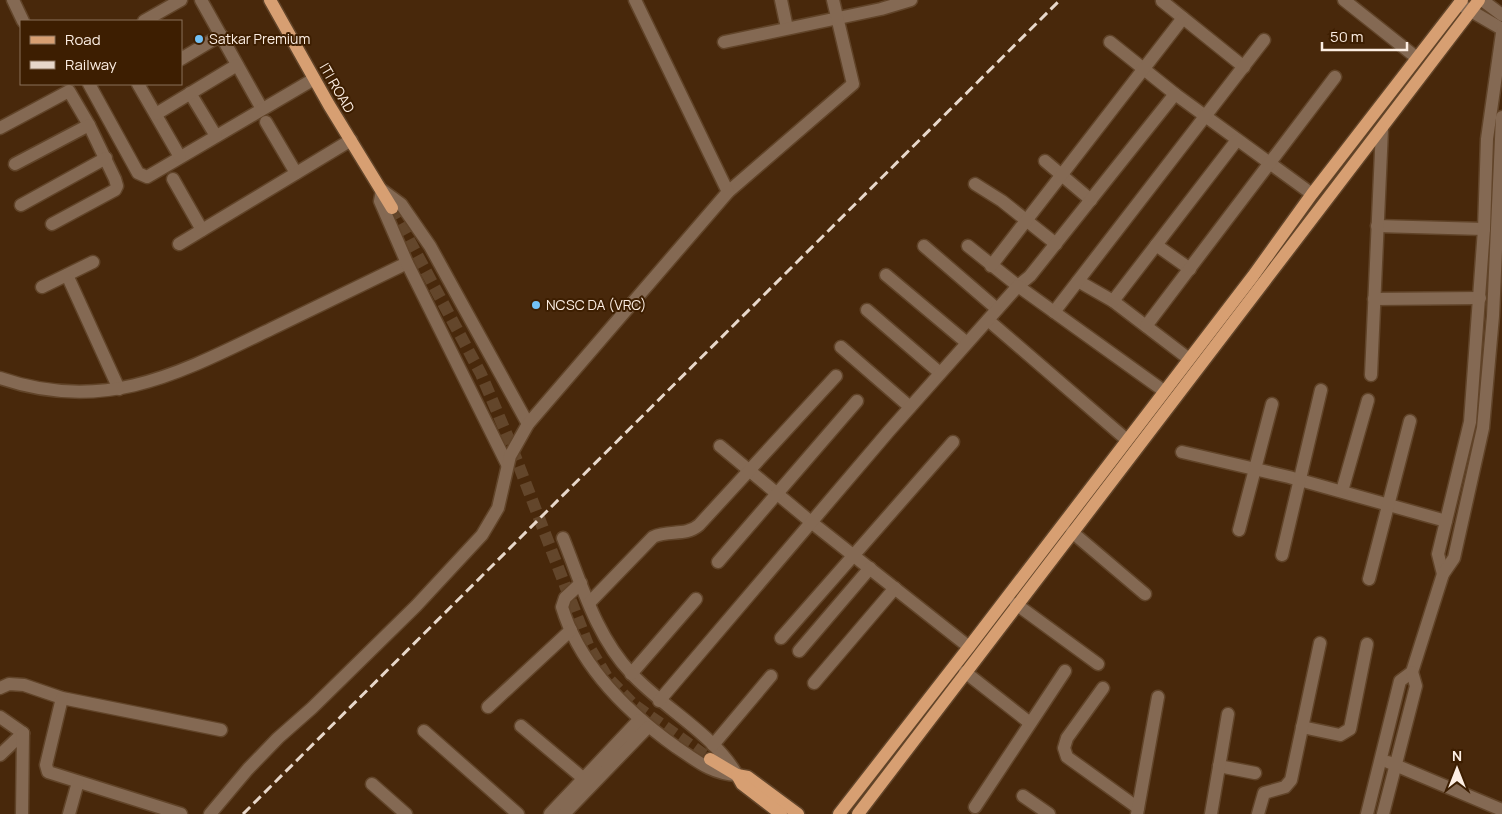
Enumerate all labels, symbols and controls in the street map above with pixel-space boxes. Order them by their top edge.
legend [20,20,182,85]
scale bar [1322,20,1407,52]
text: 50 m [1330,26,1364,47]
text: Road [65,29,101,50]
place label: Satkar Premium [209,29,310,48]
marker: Satkar Premium [193,33,205,45]
text: Railway [65,54,117,75]
street label: ITI ROAD [316,59,359,116]
place label: NCSC DA (VRC) [546,295,647,314]
marker: NCSC DA (VRC) [530,299,542,311]
north arrow [1432,744,1482,794]
text: N [1452,746,1462,765]

